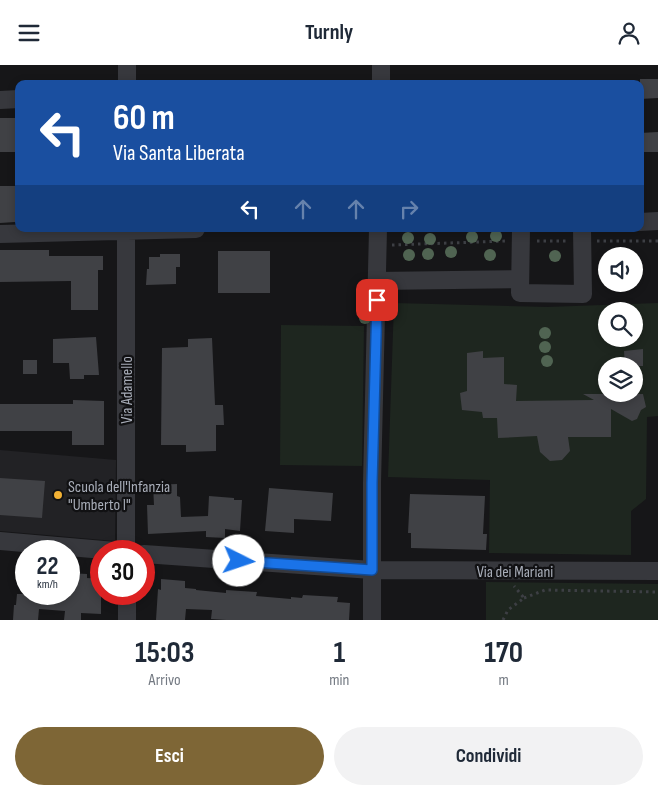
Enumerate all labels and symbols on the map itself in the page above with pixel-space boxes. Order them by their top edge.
pin [356,279,398,321]
street label: Via Adamello [118,356,137,424]
place label: Scuola dell'Infanzia "Umberto I" [68,478,170,515]
marker: Scuola dell'Infanzia "Umberto I" [52,489,64,501]
position arrow [212,534,264,586]
speed limit sign: 30 [90,540,155,605]
street label: Via dei Mariani [477,563,553,582]

